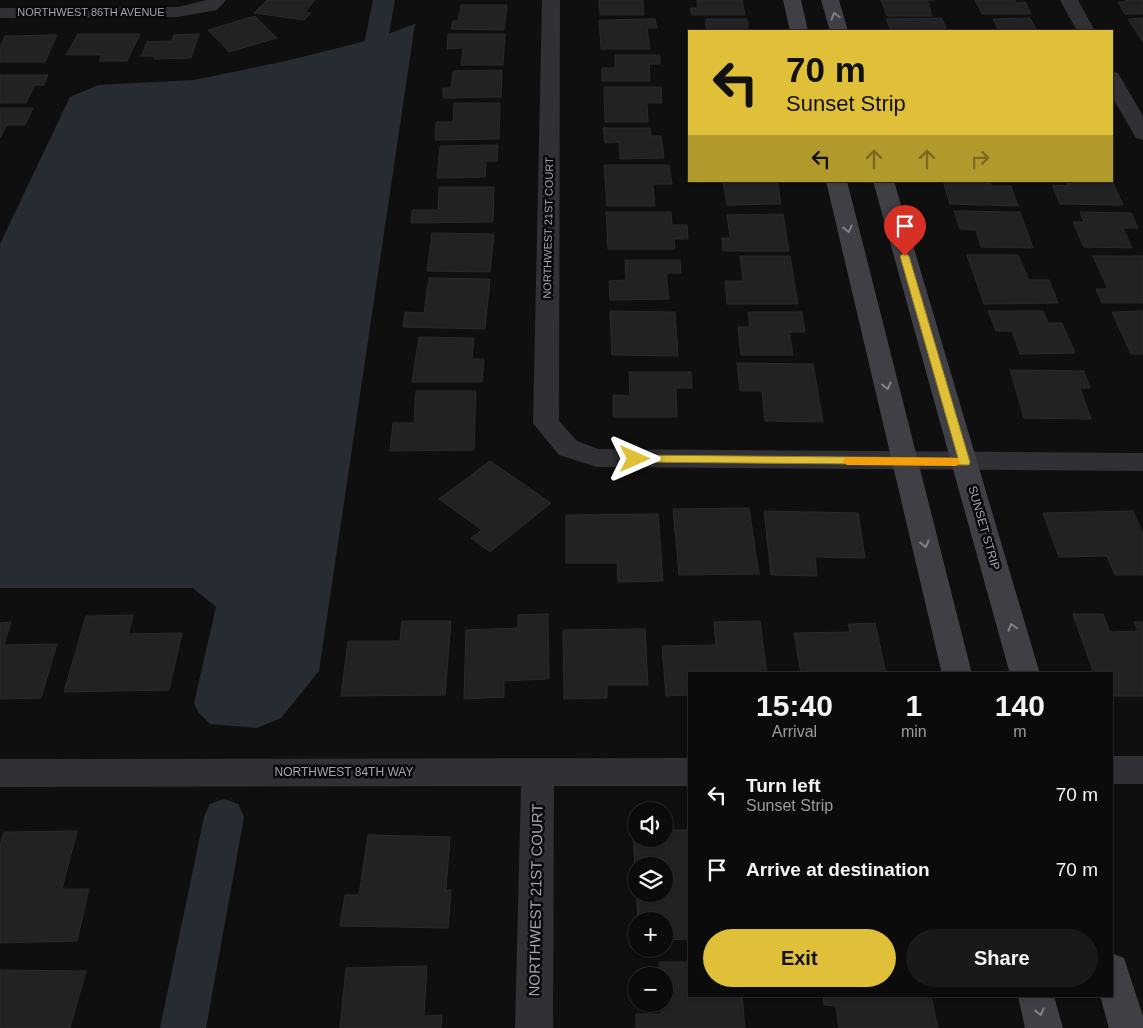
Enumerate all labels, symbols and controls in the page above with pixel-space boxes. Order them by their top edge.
street label: NORTHWEST 86TH AVENUE [17,6,165,18]
one-way arrow [830,12,840,20]
icon: left [703,50,768,115]
text: 70 m [786,50,866,89]
text: Sunset Strip [786,91,906,116]
icon: left [807,145,835,173]
icon: ahead [860,145,888,173]
icon: ahead [913,145,941,173]
icon: right [966,145,994,173]
street label: NORTHWEST 21ST COURT [541,157,555,299]
pin [884,205,926,256]
icon: arrive [891,212,919,240]
one-way arrow [842,224,853,233]
one-way arrow [881,382,892,391]
position arrow [608,432,660,484]
street label: SUNSET STRIP [965,484,1003,572]
one-way arrow [919,540,930,549]
one-way arrow [1007,623,1017,631]
text: 15:40 [756,689,833,722]
text: 1 [905,689,922,722]
text: 140 [995,689,1045,722]
text: Arrival [772,723,817,740]
text: min [901,723,927,740]
text: m [1013,723,1026,740]
street label: NORTHWEST 84TH WAY [275,765,413,779]
text: Turn left [746,775,821,796]
icon: left [703,781,731,809]
text: 70 m [1056,784,1098,805]
text: Sunset Strip [746,797,833,814]
map controls [628,802,673,1012]
button: sound [628,802,673,847]
street label: NORTHWEST 21ST COURT [525,803,546,997]
icon: arrive [703,856,731,884]
button: layers [628,857,673,902]
text: Arrive at destination [746,859,930,880]
text: 70 m [1056,859,1098,880]
button: + [628,912,673,957]
button: Exit [703,929,896,987]
button: Share [906,929,1098,987]
button: − [628,967,673,1012]
one-way arrow [1034,1008,1045,1017]

